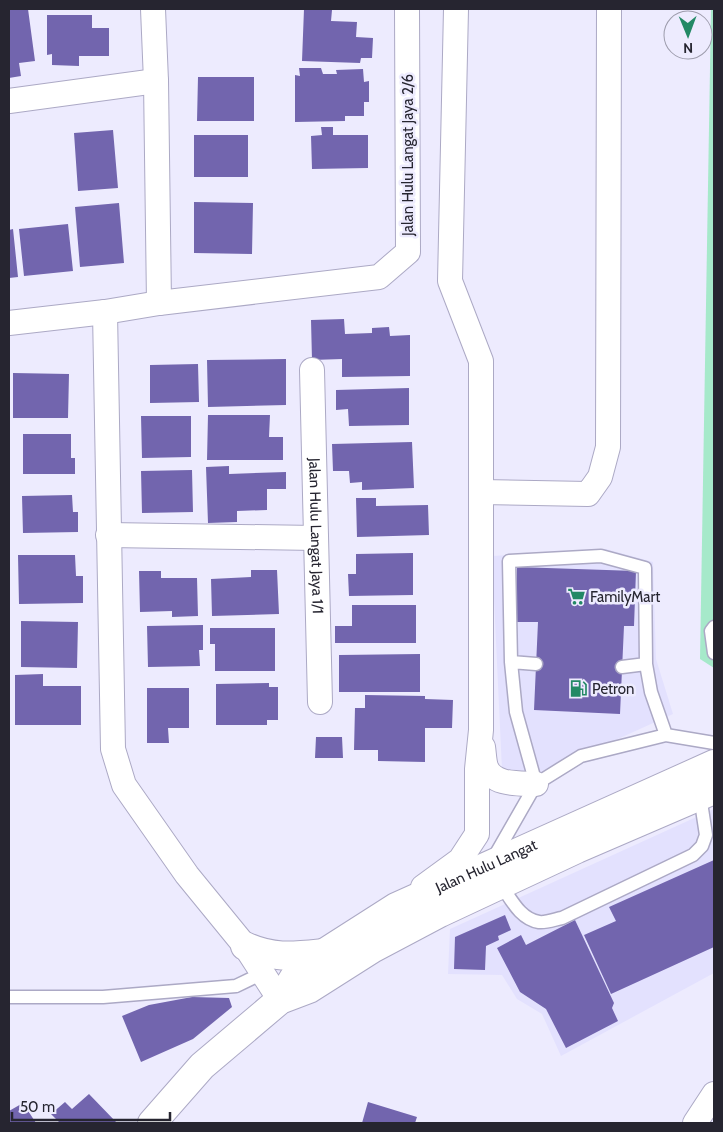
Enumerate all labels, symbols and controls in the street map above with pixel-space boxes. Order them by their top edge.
north arrow [663,10,713,60]
text: N [683,39,693,57]
street label: Jalan Hulu Langat Jaya 2/6 [399,74,417,237]
street label: Jalan Hulu Langat Jaya 1/1 [305,457,327,614]
supermarket icon: FamilyMart [566,587,586,607]
place label: FamilyMart [590,588,660,606]
fuel station icon: Petron [568,679,588,699]
place label: Petron [592,680,634,698]
street label: Jalan Hulu Langat [432,836,540,897]
scale bar [12,1090,170,1122]
text: 50 m [20,1098,55,1116]

